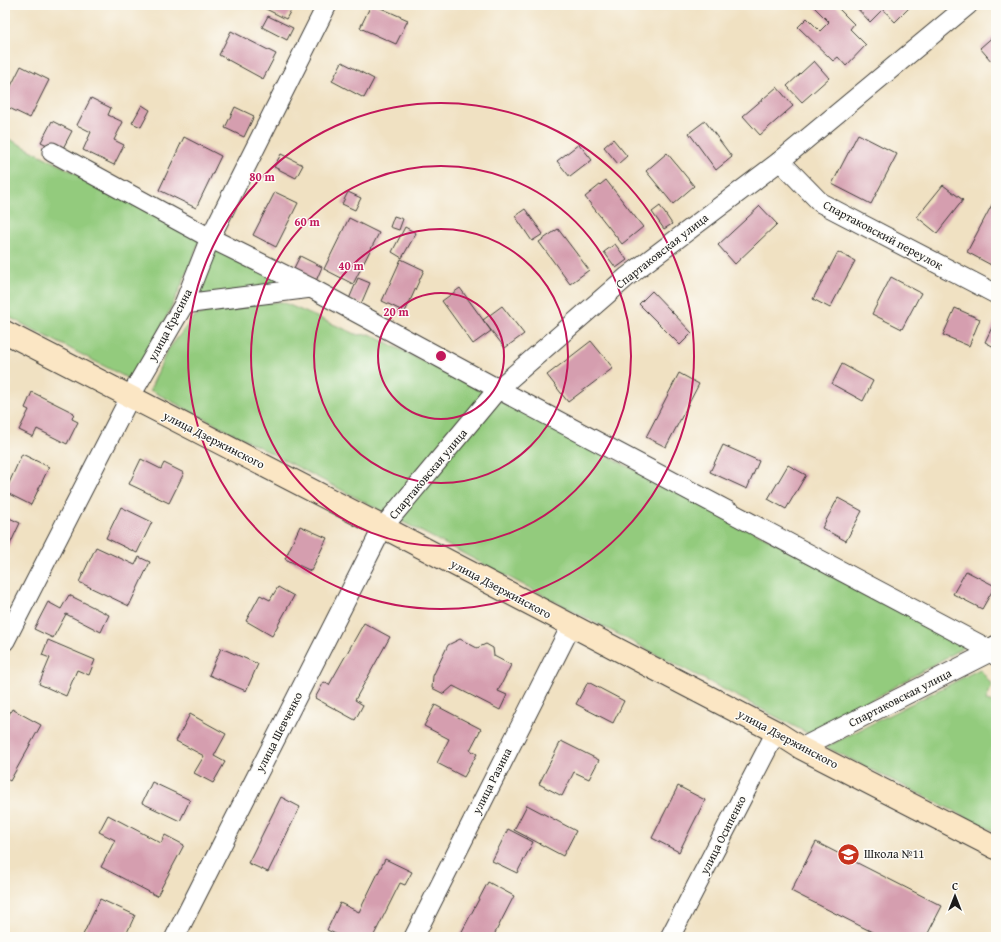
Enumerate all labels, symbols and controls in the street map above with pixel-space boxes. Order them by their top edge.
text: 80 m [249,168,275,185]
street label: Спартаковский переулок [820,196,947,274]
street label: Спартаковская улица [612,209,712,292]
text: 60 m [294,213,320,230]
text: 40 m [338,257,364,274]
street label: улица Красина [143,285,196,365]
text: 20 m [383,303,409,320]
centre of rings [434,349,448,363]
street label: улица Дзержинского [160,406,268,473]
street label: Спартаковская улица [385,424,471,523]
street label: улица Дзержинского [447,554,555,622]
street label: Спартаковская улица [845,664,955,731]
street label: улица Шевченко [251,689,306,776]
street label: улица Дзержинского [734,704,842,772]
street label: улица Разина [467,744,516,818]
street label: улица Осипенко [695,792,750,878]
school or university icon: Школа №11 [835,841,861,867]
place label: Школа №11 [864,845,925,862]
north arrow [935,876,975,916]
text: С [952,878,958,894]

